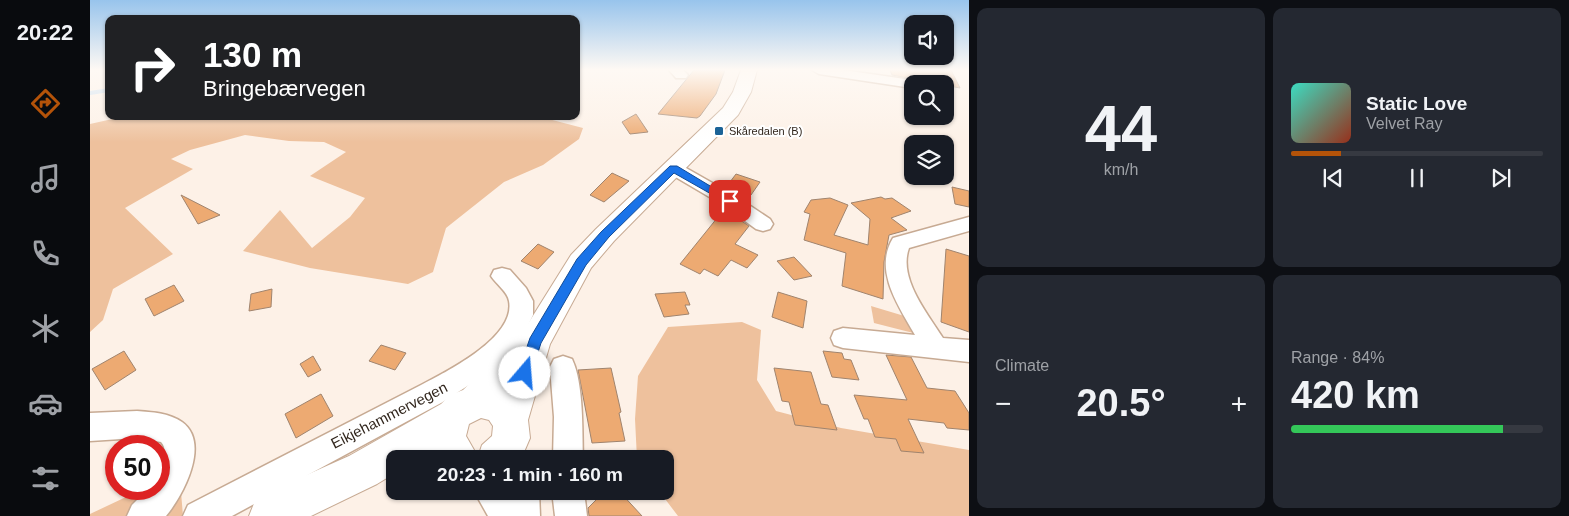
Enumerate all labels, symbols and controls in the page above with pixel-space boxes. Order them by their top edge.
map controls [904,15,954,185]
button: sound [904,15,954,65]
text: 20:22 [17,20,73,45]
icon: right [120,35,185,100]
text: 130 m [203,35,302,74]
button: search [904,75,954,125]
text: Bringebærvegen [203,76,366,101]
icon: directions [28,86,63,121]
text: 44 [1085,92,1157,165]
text: Static Love [1366,93,1467,114]
text: Velvet Ray [1366,115,1442,132]
marker: Skåredalen (B) [713,125,725,137]
place label: Skåredalen (B) [729,125,802,137]
button: layers [904,135,954,185]
icon: music [28,161,63,196]
text: km/h [1104,161,1138,178]
icon: previous [1319,164,1347,192]
icon: pause [1403,164,1431,192]
icon: next [1487,164,1515,192]
pin [709,180,751,222]
icon: arrive [716,187,744,215]
icon: phone [28,236,63,271]
icon: climate [28,311,63,346]
position arrow [498,346,550,398]
text: Range · 84% [1291,349,1384,366]
text: Climate [995,357,1049,374]
text: 420 km [1291,374,1420,416]
street label: Eikjehammervegen [328,378,450,452]
text: 20.5° [1076,382,1166,424]
icon: car [28,386,63,421]
text: − [995,388,1011,419]
text: + [1231,388,1247,419]
speed limit sign: 50 [105,435,170,500]
icon: filters [28,461,63,496]
text: 20:23 · 1 min · 160 m [437,464,623,485]

